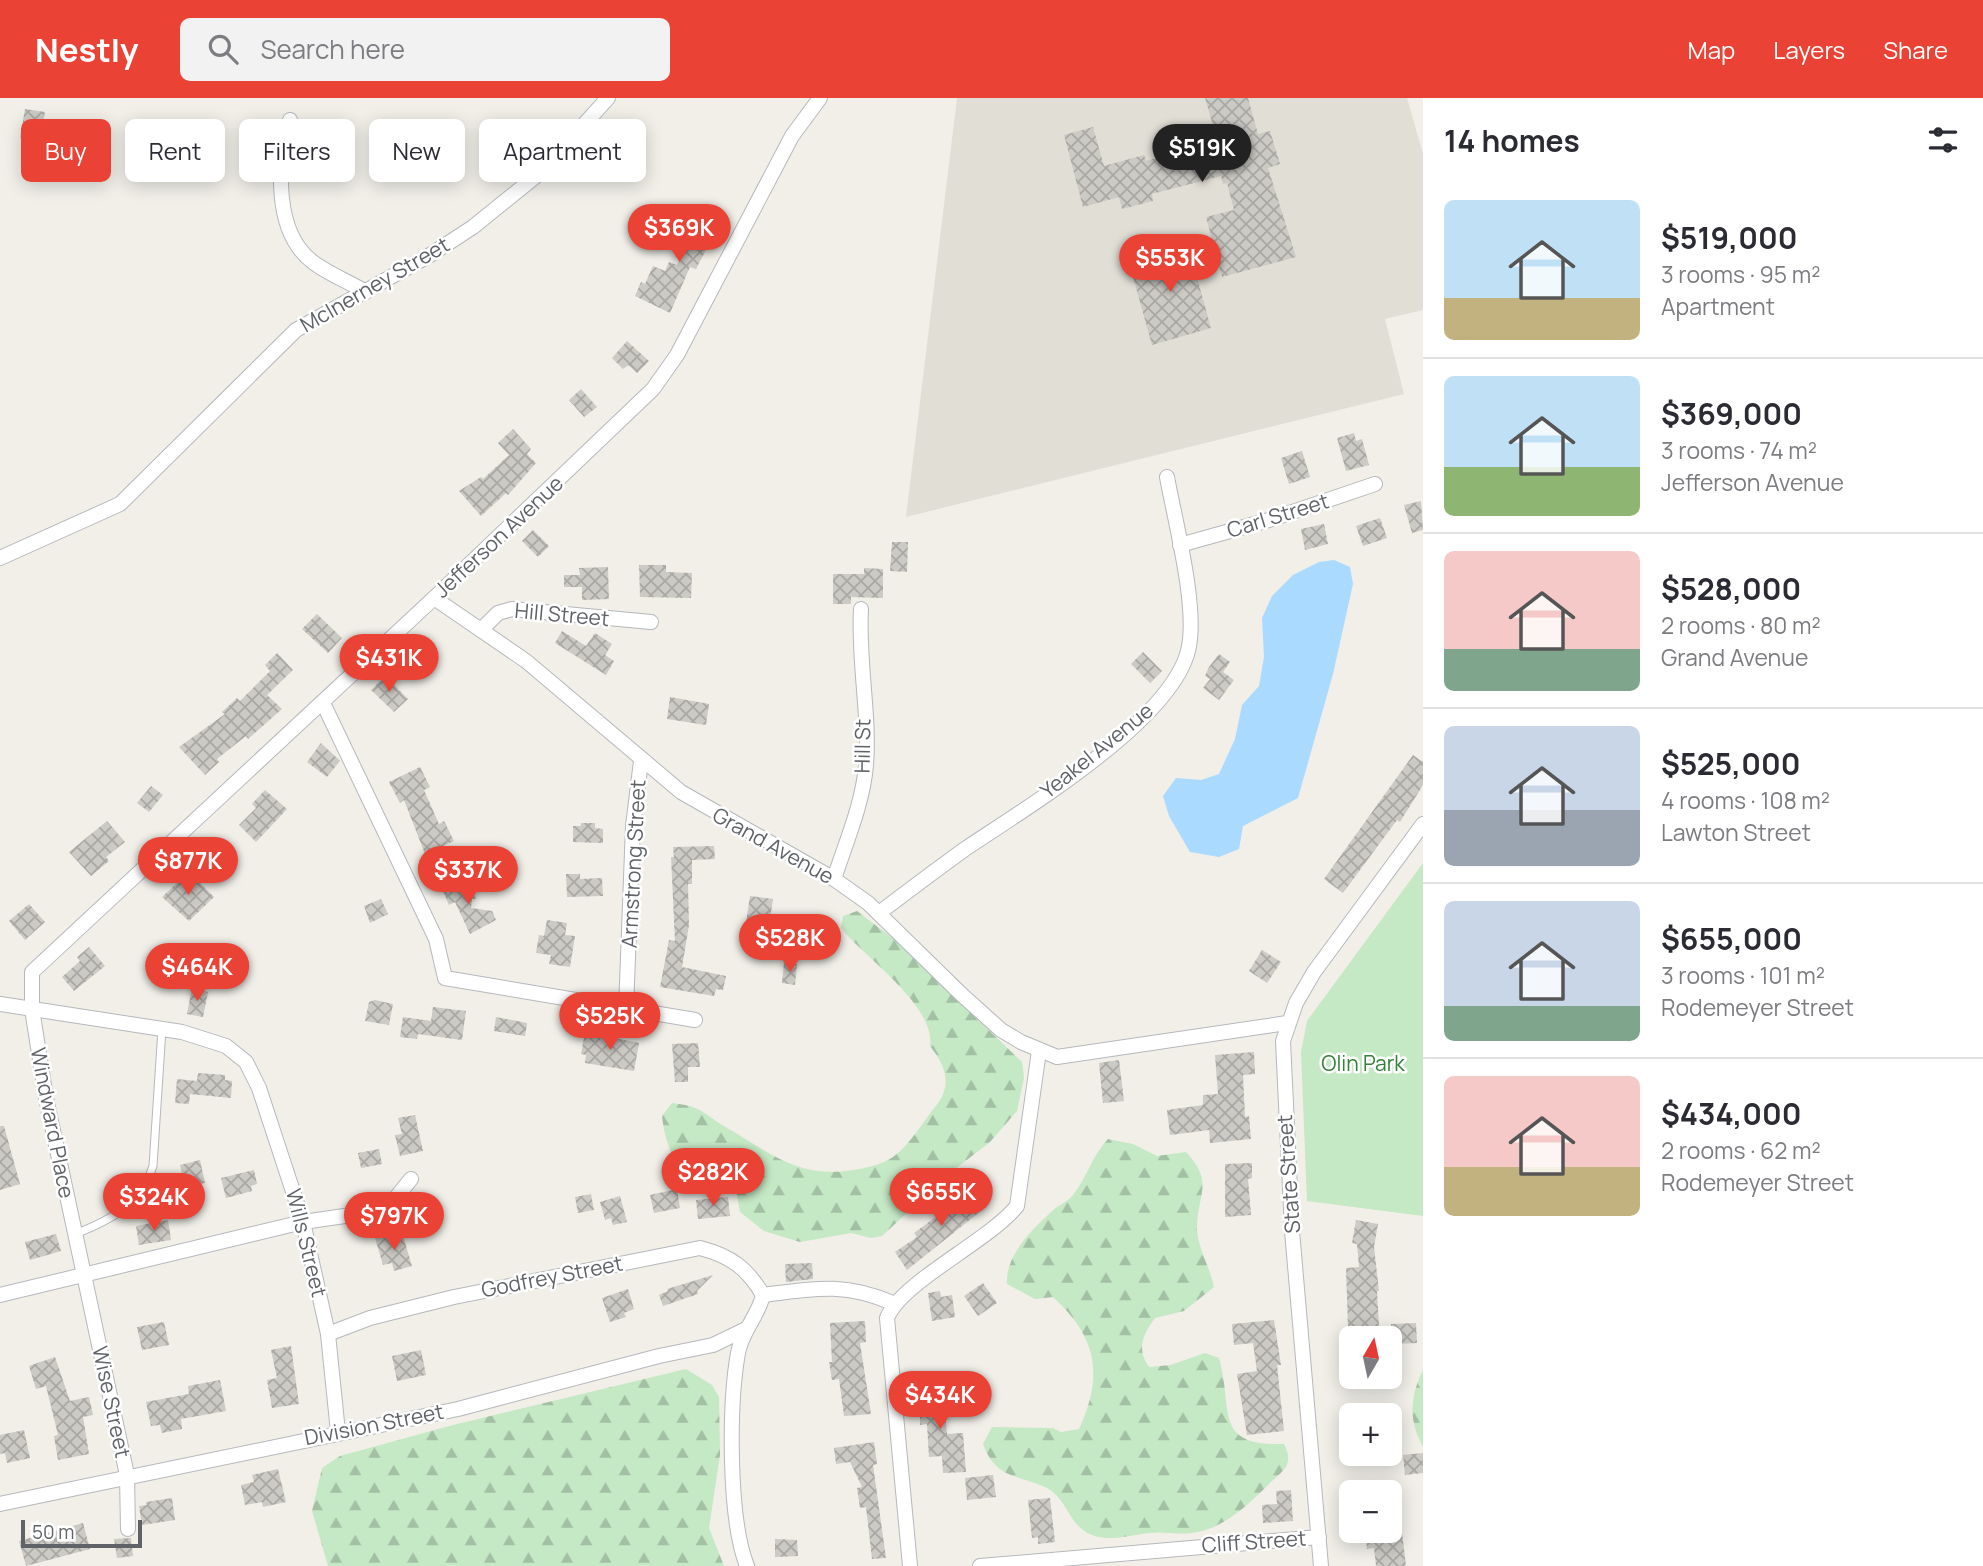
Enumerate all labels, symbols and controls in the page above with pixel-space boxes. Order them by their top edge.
search box [180,18,670,81]
text: Nestly [35,27,138,72]
icon: search [204,30,242,68]
text: Search here [260,31,405,67]
text: Map [1688,33,1735,66]
text: Layers [1773,33,1845,66]
text: Share [1883,33,1948,66]
chip: Buy [21,119,111,182]
chip: Rent [125,119,225,182]
chip: Filters [239,119,355,182]
chip: New [369,119,465,182]
chip: Apartment [479,119,646,182]
text: 14 homes [1444,120,1580,161]
icon: filters [1924,121,1962,159]
pin: $519K [1153,125,1251,184]
text: $519K [1168,131,1236,163]
pin: $369K [630,204,728,264]
text: $369K [644,211,714,243]
text: $519,000 [1661,217,1797,258]
icon: home [1500,228,1584,312]
street label: McInerney Street [295,230,454,338]
pin: $553K [1121,234,1219,294]
text: $553K [1135,241,1205,273]
text: 3 rooms · 95 m² [1661,258,1820,290]
text: Apartment [1661,290,1775,322]
text: $369,000 [1661,393,1802,434]
icon: home [1500,404,1584,488]
text: 3 rooms · 74 m² [1661,434,1817,466]
text: Jefferson Avenue [1661,466,1844,498]
street label: Jefferson Avenue [428,469,569,603]
street label: Carl Street [1223,486,1332,544]
text: $528,000 [1661,568,1801,609]
icon: home [1500,579,1584,663]
street label: Hill Street [514,596,611,632]
text: 2 rooms · 80 m² [1661,609,1821,641]
pin: $431K [340,634,438,694]
text: $431K [356,641,422,673]
text: Grand Avenue [1661,641,1808,673]
street label: Yeakel Avenue [1034,696,1158,804]
street label: Hill St [848,718,876,774]
text: $525,000 [1661,743,1800,784]
icon: home [1500,754,1584,838]
street label: Armstrong Street [615,779,651,949]
text: 4 rooms · 108 m² [1661,784,1830,816]
street label: Grand Avenue [708,800,839,890]
text: Lawton Street [1661,816,1811,848]
pin: $877K [139,838,237,897]
text: $877K [154,844,222,876]
pin: $337K [419,846,517,906]
text: $337K [434,853,502,885]
pin: $528K [741,914,839,974]
text: $655,000 [1661,918,1802,959]
text: $528K [755,921,825,953]
icon: home [1500,929,1584,1013]
pin: $464K [148,944,246,1003]
text: $464K [161,950,233,982]
text: 3 rooms · 101 m² [1661,959,1825,991]
text: Rodemeyer Street [1661,991,1854,1023]
pin: $525K [561,992,659,1052]
text: $525K [575,999,645,1031]
street label: Windward Place [25,1045,81,1201]
park label: Olin Park [1321,1049,1405,1077]
text: $434,000 [1661,1093,1802,1134]
icon: home [1500,1104,1584,1188]
street label: State Street [1270,1114,1306,1234]
text: 2 rooms · 62 m² [1661,1134,1821,1166]
pin: $282K [664,1148,762,1208]
text: $282K [678,1155,748,1187]
text: Rodemeyer Street [1661,1166,1854,1198]
pin: $655K [892,1168,990,1228]
pin: $324K [105,1174,203,1233]
text: $655K [906,1175,976,1207]
text: $324K [119,1180,189,1212]
street label: Wills Street [280,1186,334,1300]
pin: $797K [345,1192,443,1252]
text: $797K [360,1199,428,1231]
street label: Godfrey Street [479,1249,625,1303]
north arrow [1339,1326,1402,1390]
map controls [1339,1326,1402,1543]
street label: Wise Street [87,1343,137,1460]
pin: $434K [891,1372,989,1431]
text: $434K [905,1378,975,1410]
street label: Division Street [302,1397,446,1451]
button: + [1339,1403,1402,1466]
button: − [1339,1480,1402,1543]
scale bar [21,1517,142,1549]
text: 50 m [32,1519,74,1545]
street label: Cliff Street [1201,1523,1307,1559]

